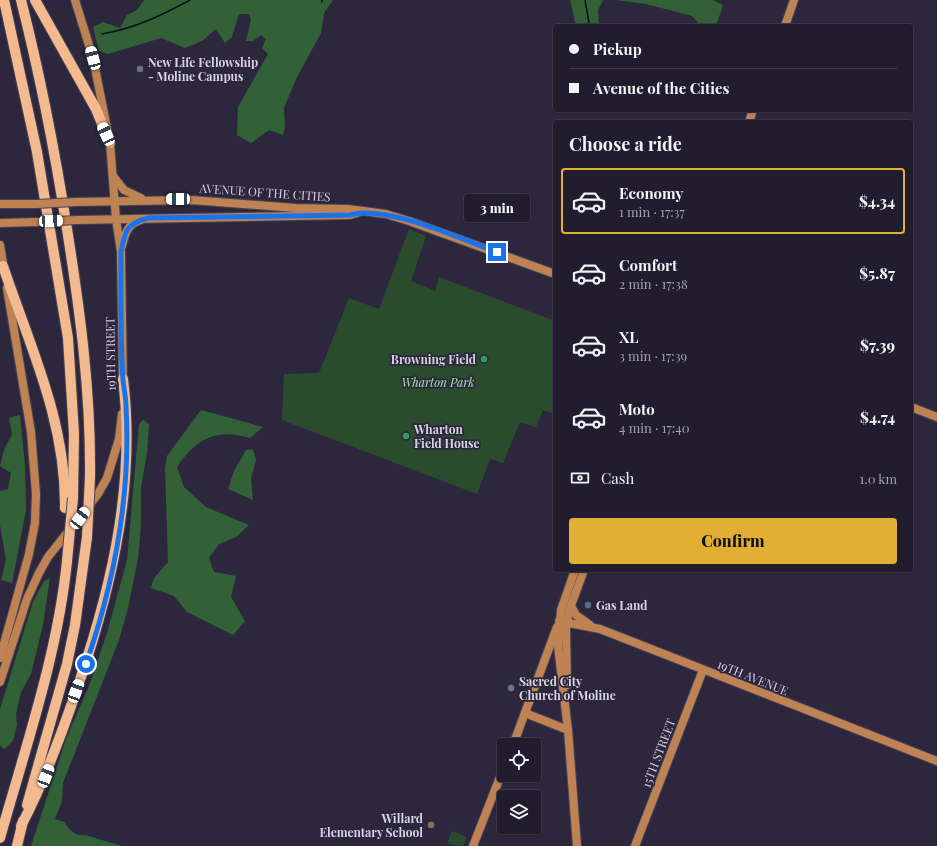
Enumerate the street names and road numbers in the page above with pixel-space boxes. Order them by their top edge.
street label: AVENUE OF THE CITIES [198,179,331,205]
street label: 19TH STREET [101,316,119,391]
street label: 19TH AVENUE [715,655,791,699]
street label: 15TH STREET [638,716,679,790]

